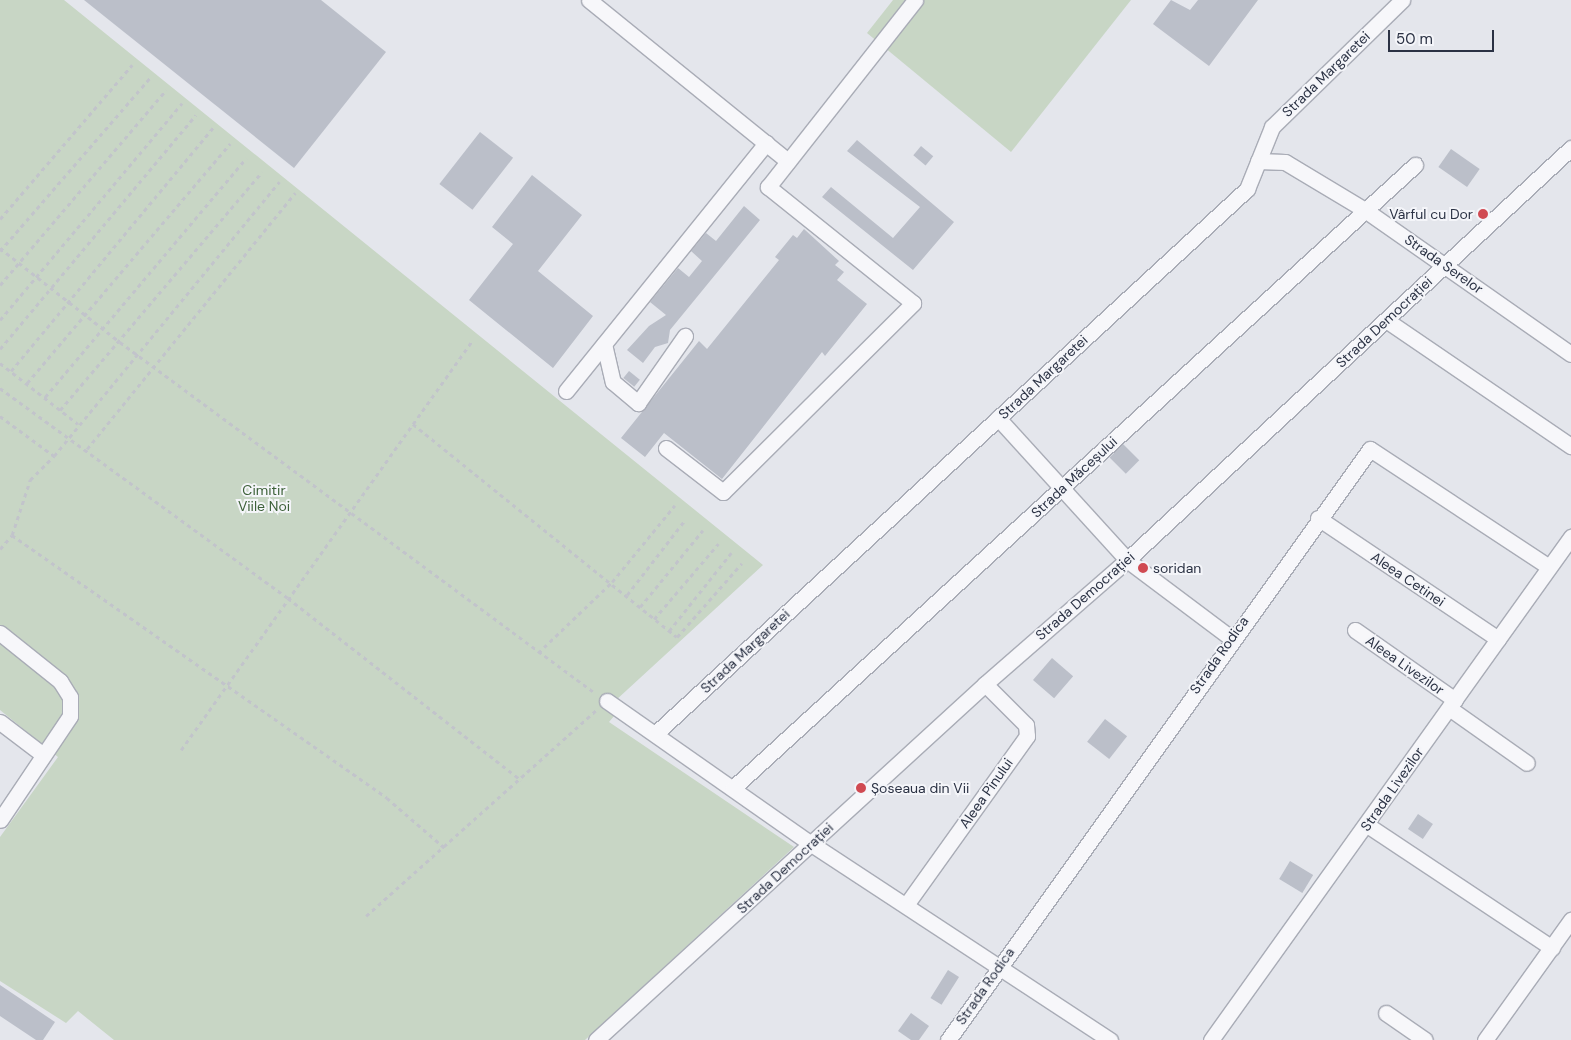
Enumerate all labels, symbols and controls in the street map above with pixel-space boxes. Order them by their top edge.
scale bar [1391,20,1497,52]
street label: Strada Margaretei [1279,28,1373,120]
text: 50 m [1396,29,1433,49]
place label: Vârful cu Dor [1389,206,1473,222]
marker: Vârful cu Dor [1477,208,1489,220]
street label: Strada Serelor [1401,231,1487,297]
street label: Strada Democrației [1332,273,1436,371]
street label: Strada Margaretei [995,331,1091,423]
street label: Strada Măceșului [1028,433,1120,521]
park label: Cimitir Viile Noi [238,482,290,514]
street label: Strada Democrației [1032,548,1138,644]
street label: Aleea Cetinei [1368,548,1448,610]
place label: soridan [1153,560,1201,576]
marker: soridan [1137,562,1149,574]
street label: Strada Margaretei [697,605,793,697]
street label: Strada Rodica [1186,613,1252,697]
street label: Aleea Livezilor [1363,632,1447,698]
street label: Strada Livezilor [1357,744,1427,834]
street label: Aleea Pinului [956,755,1016,831]
place label: Șoseaua din Vii [871,780,969,796]
marker: Șoseaua din Vii [855,782,867,794]
street label: Strada Democrației [733,819,837,917]
street label: Strada Rodica [952,944,1018,1028]

